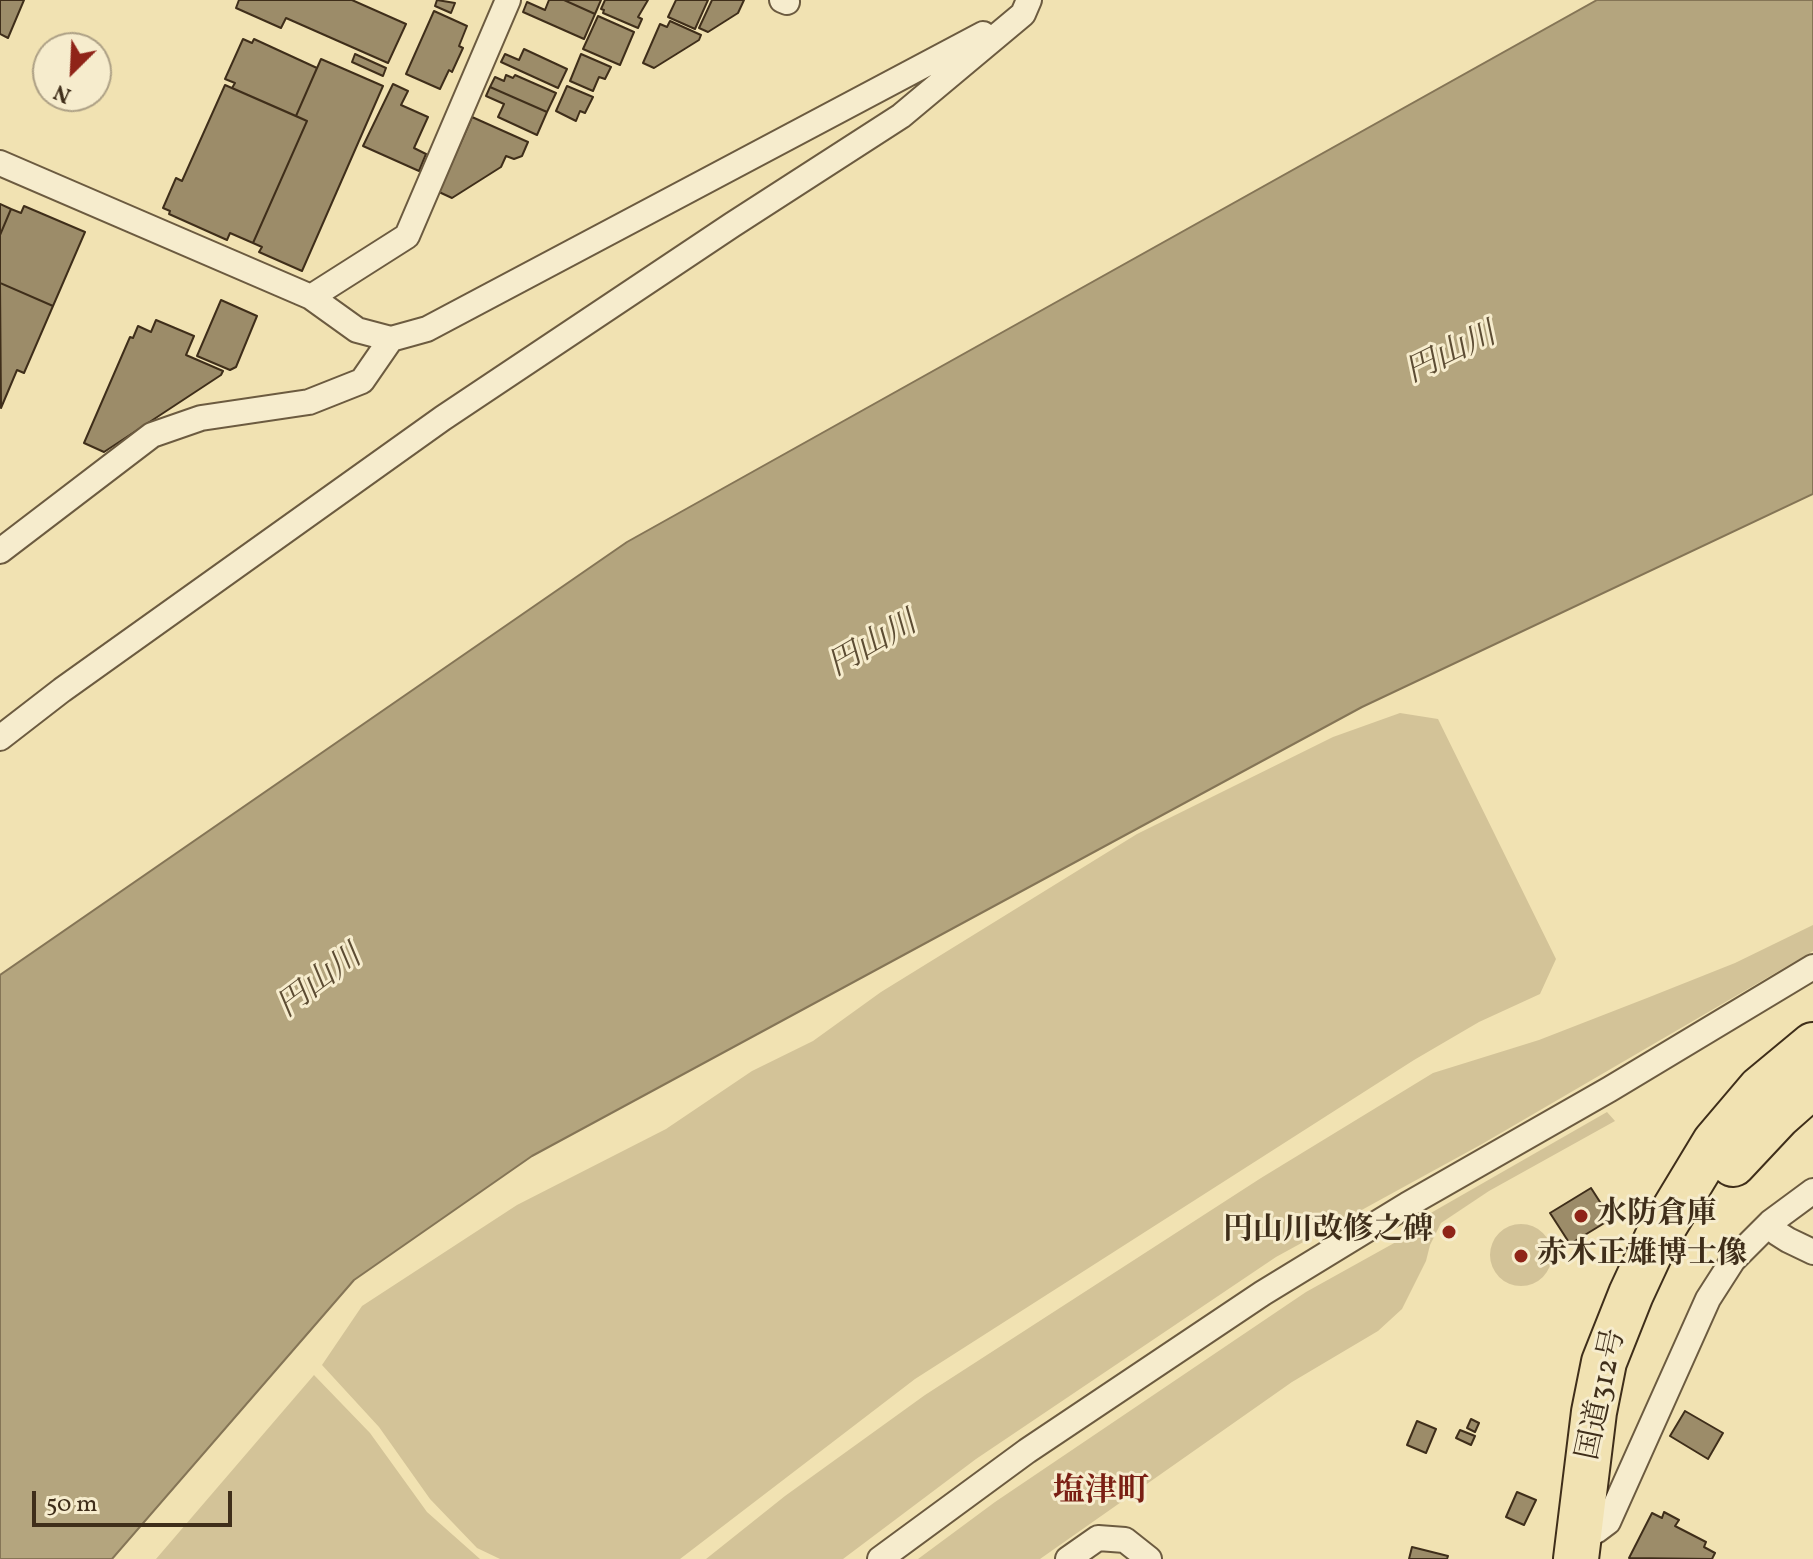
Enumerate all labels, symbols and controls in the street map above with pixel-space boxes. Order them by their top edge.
north arrow [32,32,112,112]
text: N [49,75,76,110]
water label: 円山川 [1400,318,1504,394]
water label: 円山川 [823,606,925,688]
water label: 円山川 [271,940,371,1028]
place label: 水防倉庫 [1597,1198,1717,1234]
marker: 水防倉庫 [1572,1207,1590,1225]
place label: 円山川改修之碑 [1223,1214,1433,1250]
marker: 円山川改修之碑 [1440,1223,1458,1241]
place label: 赤木正雄博士像 [1537,1238,1747,1274]
marker: 赤木正雄博士像 [1512,1247,1530,1265]
street label: 国道312号 [1573,1326,1635,1464]
scale bar [36,1475,236,1525]
district label: 塩津町 [1053,1475,1149,1513]
text: 50 m [46,1488,98,1522]

